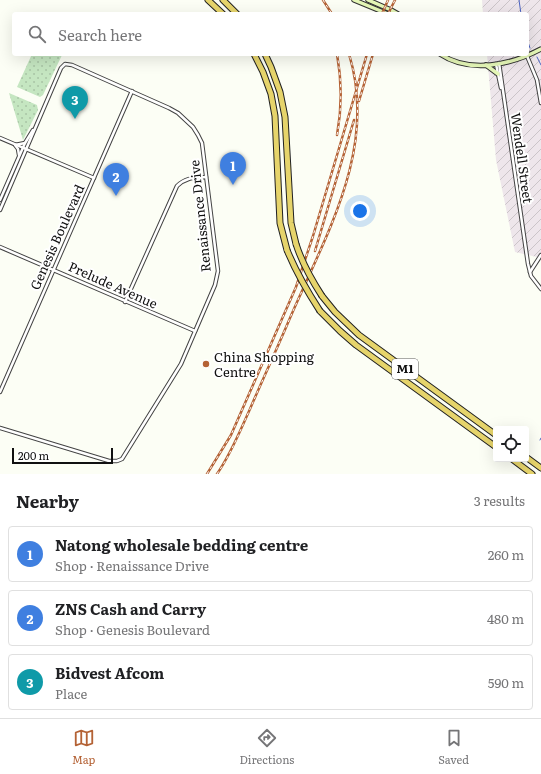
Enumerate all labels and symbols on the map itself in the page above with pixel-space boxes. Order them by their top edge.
pin: 3 [62,86,88,119]
street label: Wendell Street [507,112,538,205]
pin: 1 [220,152,246,185]
street label: Renaissance Drive [184,159,215,273]
pin: 2 [103,163,129,196]
street label: Genesis Boulevard [25,181,88,293]
your location [350,201,370,221]
street label: Prelude Avenue [66,256,161,313]
place label: China Shopping Centre [214,347,315,381]
marker: China Shopping Centre [201,359,211,369]
road number: M1 [392,359,418,379]
scale bar [12,446,113,465]

